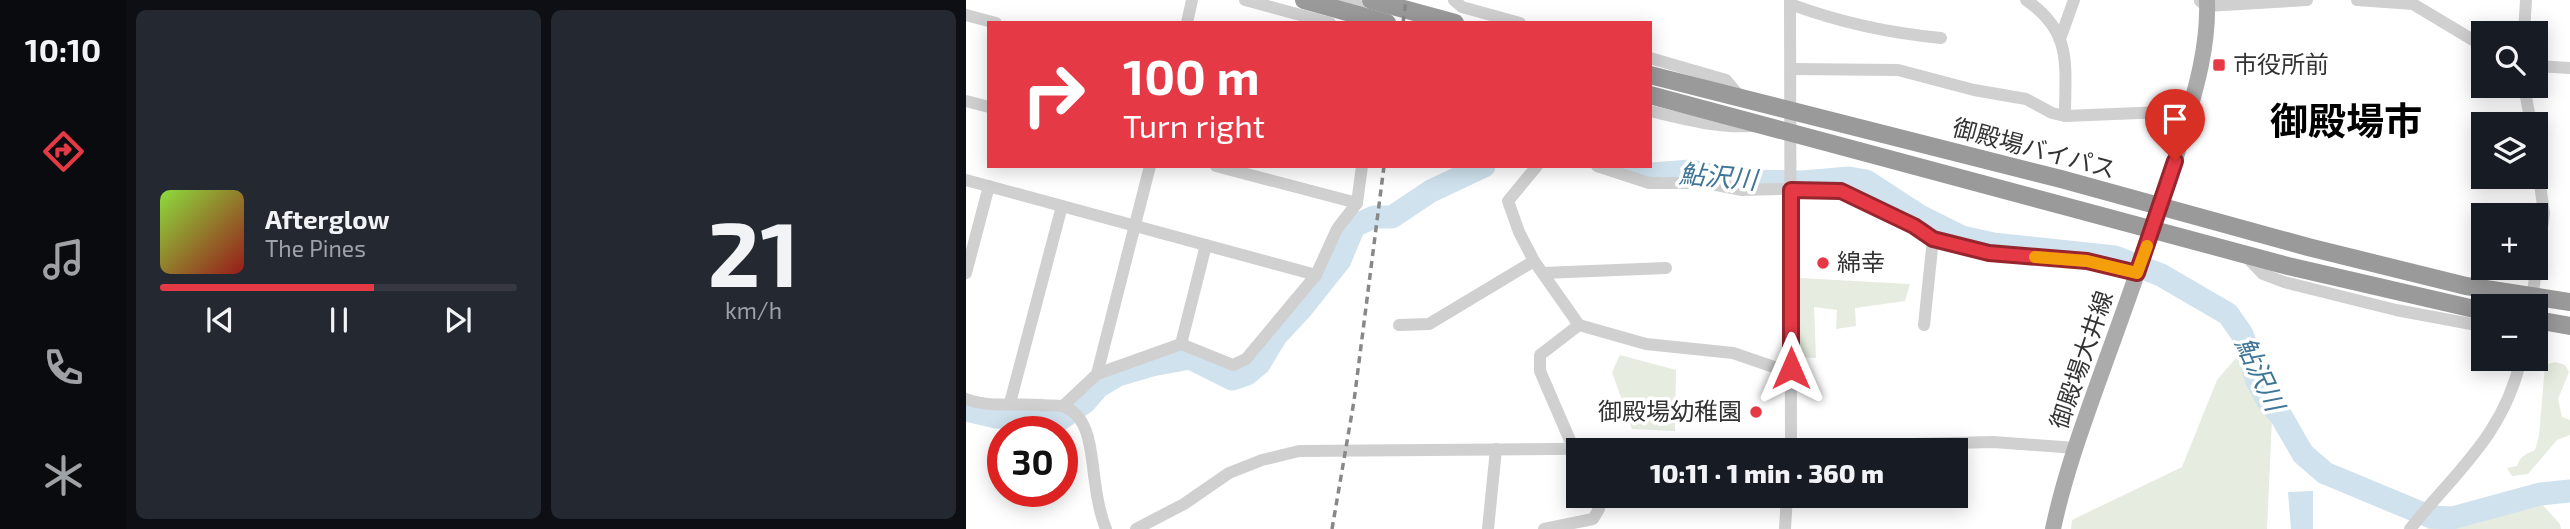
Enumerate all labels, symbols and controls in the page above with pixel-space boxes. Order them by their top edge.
map controls [2471,21,2548,371]
button: search [2471,21,2548,98]
text: 10:10 [25,30,101,68]
text: 100 m [1123,46,1260,105]
icon: right [1008,49,1099,140]
place label: 市役所前 [2233,49,2329,78]
marker: 市役所前 [2211,57,2227,73]
pin [2145,89,2205,161]
district label: 御殿場市 [2270,97,2422,143]
icon: arrive [2156,100,2194,138]
text: Turn right [1123,106,1265,144]
street label: 御殿場バイパス [1950,112,2119,183]
button: layers [2471,112,2548,189]
icon: directions [39,127,88,176]
water label: 鮎沢川 [1678,157,1761,195]
text: 21 [707,196,800,305]
text: Afterglow [265,203,390,234]
button: + [2471,203,2548,280]
text: The Pines [265,234,366,262]
icon: music [39,235,88,284]
place label: 綿幸 [1837,247,1885,276]
marker: 綿幸 [1815,255,1831,271]
street label: 御殿場大井線 [2043,287,2118,432]
button: − [2471,294,2548,371]
text: km/h [725,296,782,324]
icon: previous [201,301,239,339]
icon: pause [320,301,358,339]
icon: next [439,301,477,339]
position arrow [1754,331,1828,405]
water label: 鮎沢川 [2231,331,2293,418]
icon: phone [39,343,88,392]
place label: 御殿場幼稚園 [1598,396,1742,425]
marker: 御殿場幼稚園 [1748,404,1764,420]
speed limit sign: 30 [987,416,1078,507]
icon: climate [39,451,88,500]
text: 10:11 · 1 min · 360 m [1650,457,1884,488]

